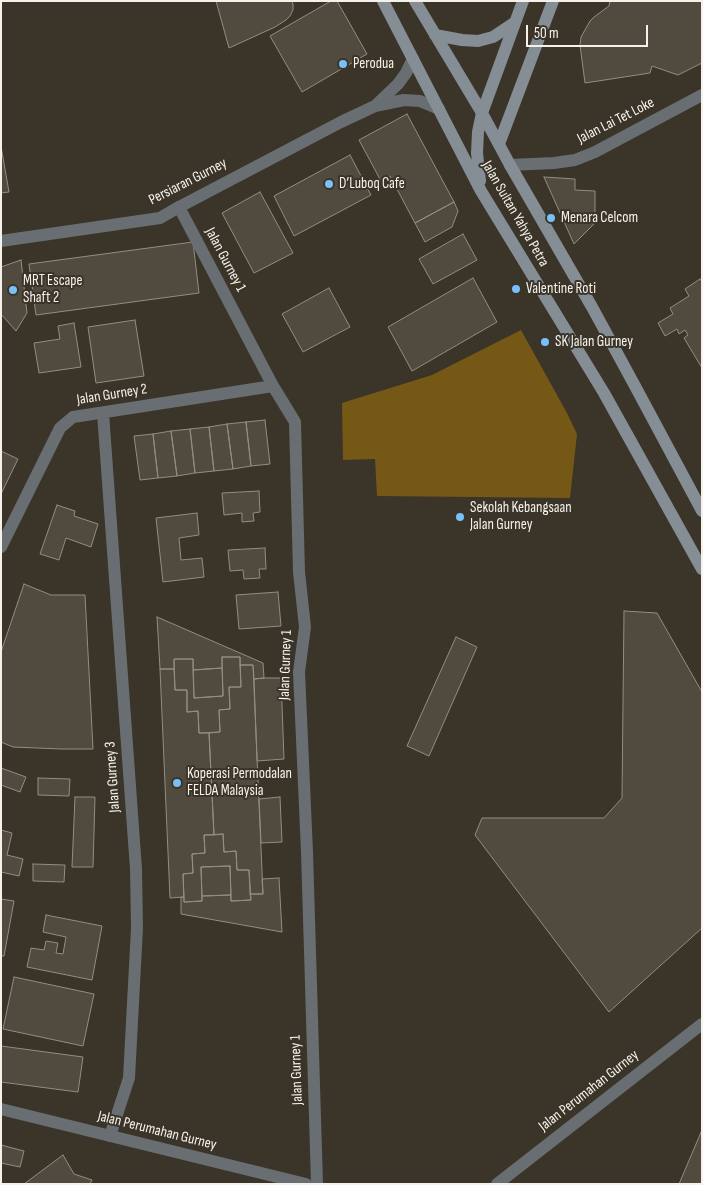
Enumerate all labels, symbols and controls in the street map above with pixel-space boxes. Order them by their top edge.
scale bar [528,15,650,47]
text: 50 m [534,24,559,43]
place label: Perodua [353,55,394,73]
marker: Perodua [337,58,349,70]
street label: Jalan Lai Tet Loke [575,94,657,148]
street label: Persiaran Gurney [146,155,230,209]
street label: Jalan Sultan Yahya Petra [477,158,553,270]
place label: D’Luboq Cafe [339,175,405,193]
marker: D’Luboq Cafe [323,178,335,190]
place label: Menara Celcom [561,209,638,227]
marker: Menara Celcom [545,212,557,224]
street label: Jalan Gurney 1 [201,225,249,295]
place label: MRT Escape Shaft 2 [23,272,82,307]
place label: Valentine Roti [526,280,596,298]
marker: Valentine Roti [510,283,522,295]
marker: MRT Escape Shaft 2 [7,284,19,296]
place label: SK Jalan Gurney [555,333,633,351]
marker: SK Jalan Gurney [539,336,551,348]
street label: Jalan Gurney 2 [76,381,148,409]
place label: Sekolah Kebangsaan Jalan Gurney [470,499,572,534]
marker: Sekolah Kebangsaan Jalan Gurney [454,511,466,523]
street label: Jalan Gurney 1 [276,630,296,700]
street label: Jalan Gurney 3 [102,741,124,813]
place label: Koperasi Permodalan FELDA Malaysia [187,765,292,800]
marker: Koperasi Permodalan FELDA Malaysia [171,777,183,789]
street label: Jalan Gurney 1 [287,1035,307,1105]
street label: Jalan Perumahan Gurney [535,1046,643,1136]
street label: Jalan Perumahan Gurney [96,1108,218,1154]

